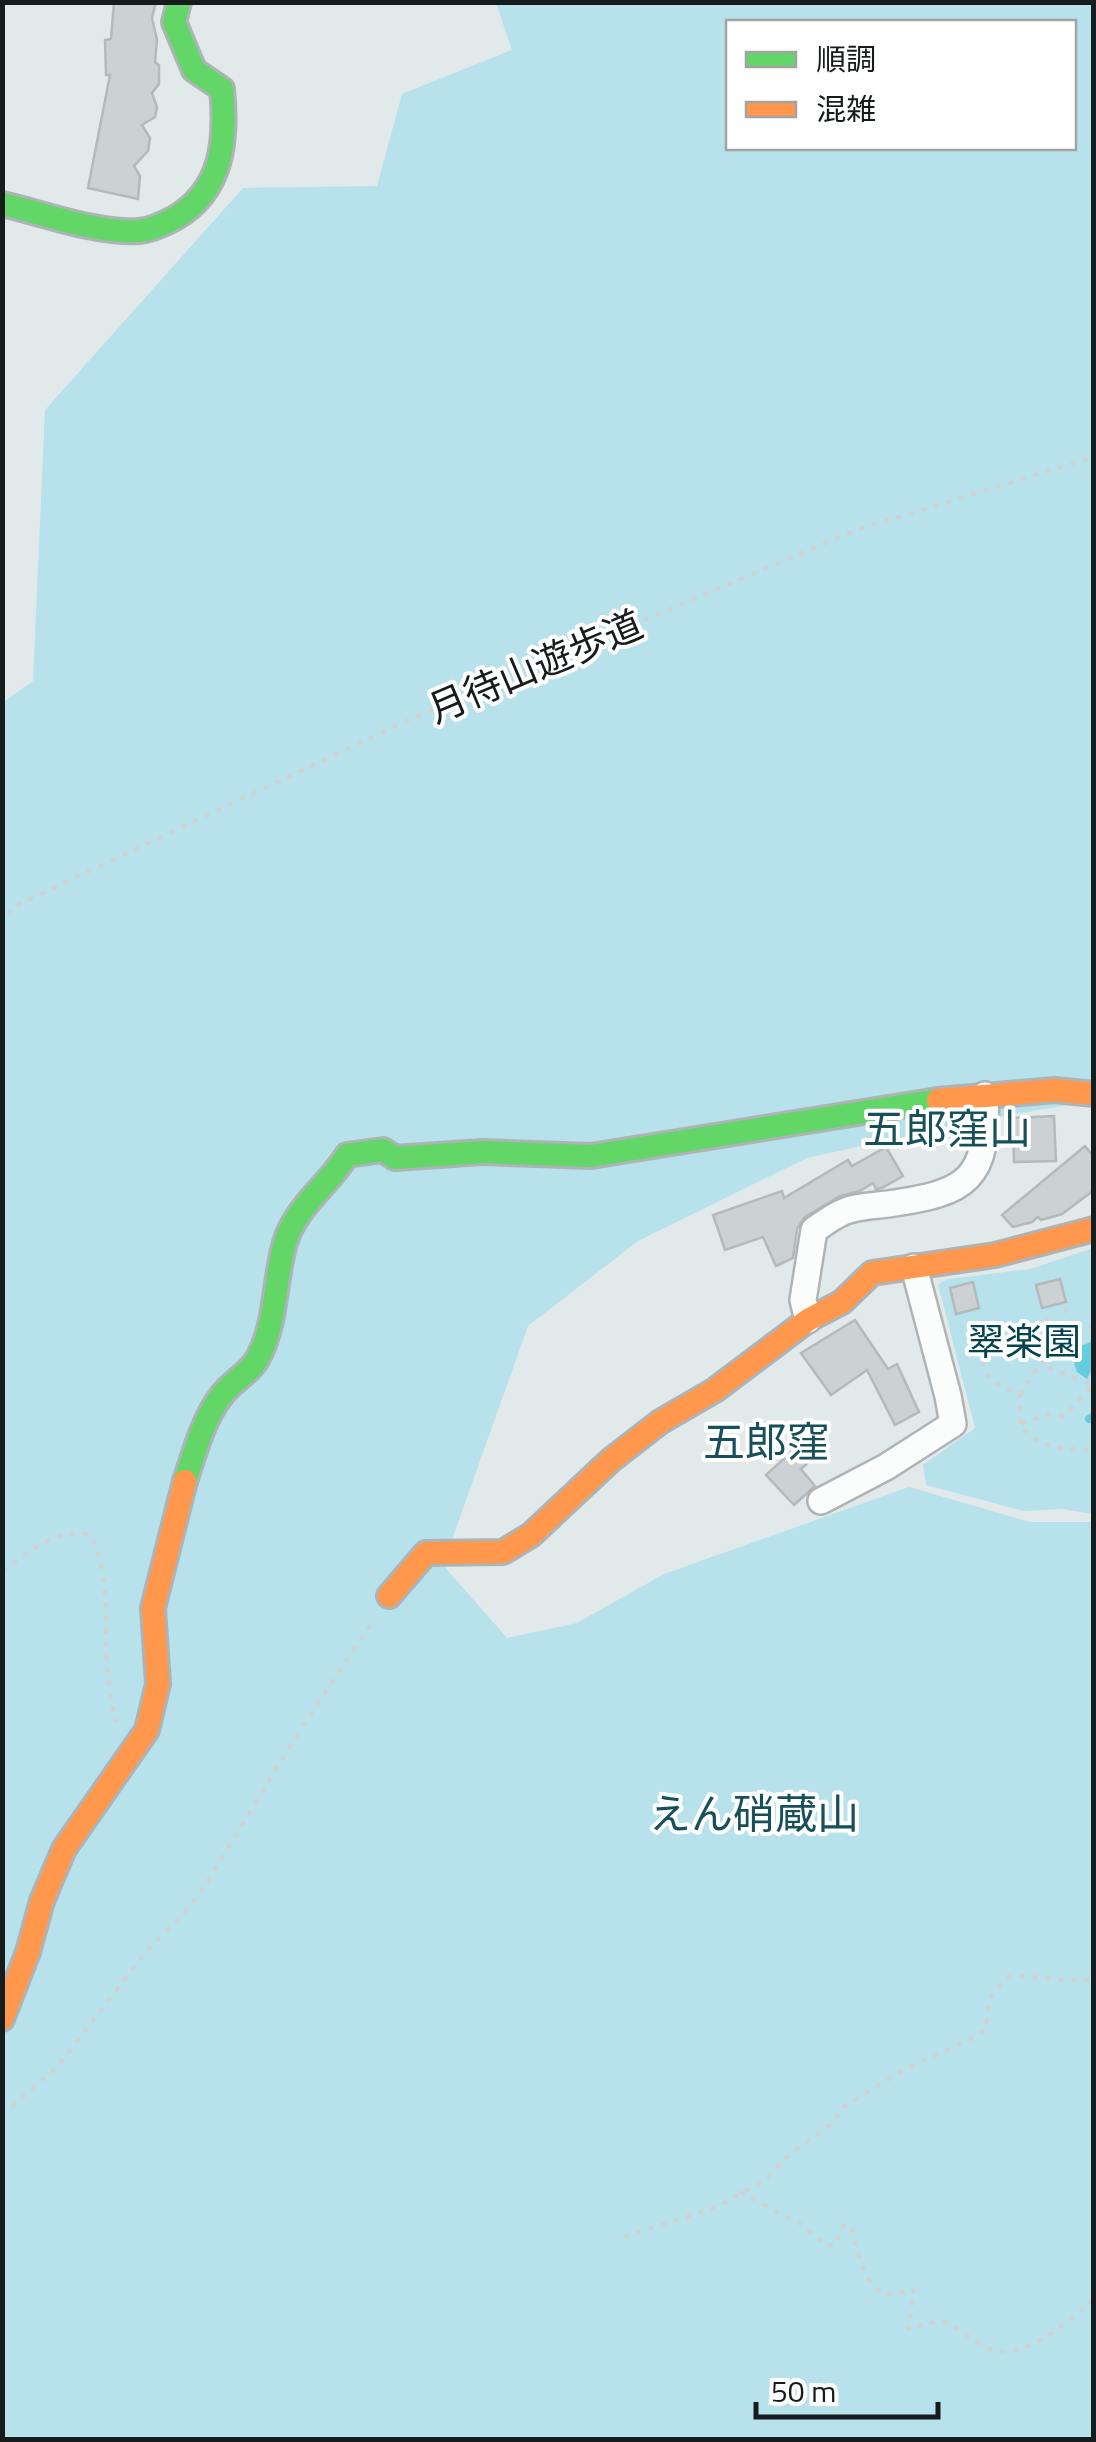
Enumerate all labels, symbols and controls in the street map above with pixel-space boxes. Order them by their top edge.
legend [726,20,1076,150]
text: 順調 [816,36,876,82]
text: 混雑 [816,86,876,132]
street label: 月待山遊歩道 [419,595,651,737]
district label: 五郎窪山 [863,1096,1031,1160]
park label: 翠楽園 [967,1312,1081,1370]
district label: 五郎窪 [703,1409,829,1473]
district label: えん硝蔵山 [649,1781,859,1845]
scale bar [756,2357,938,2419]
text: 50 m [771,2368,836,2414]

